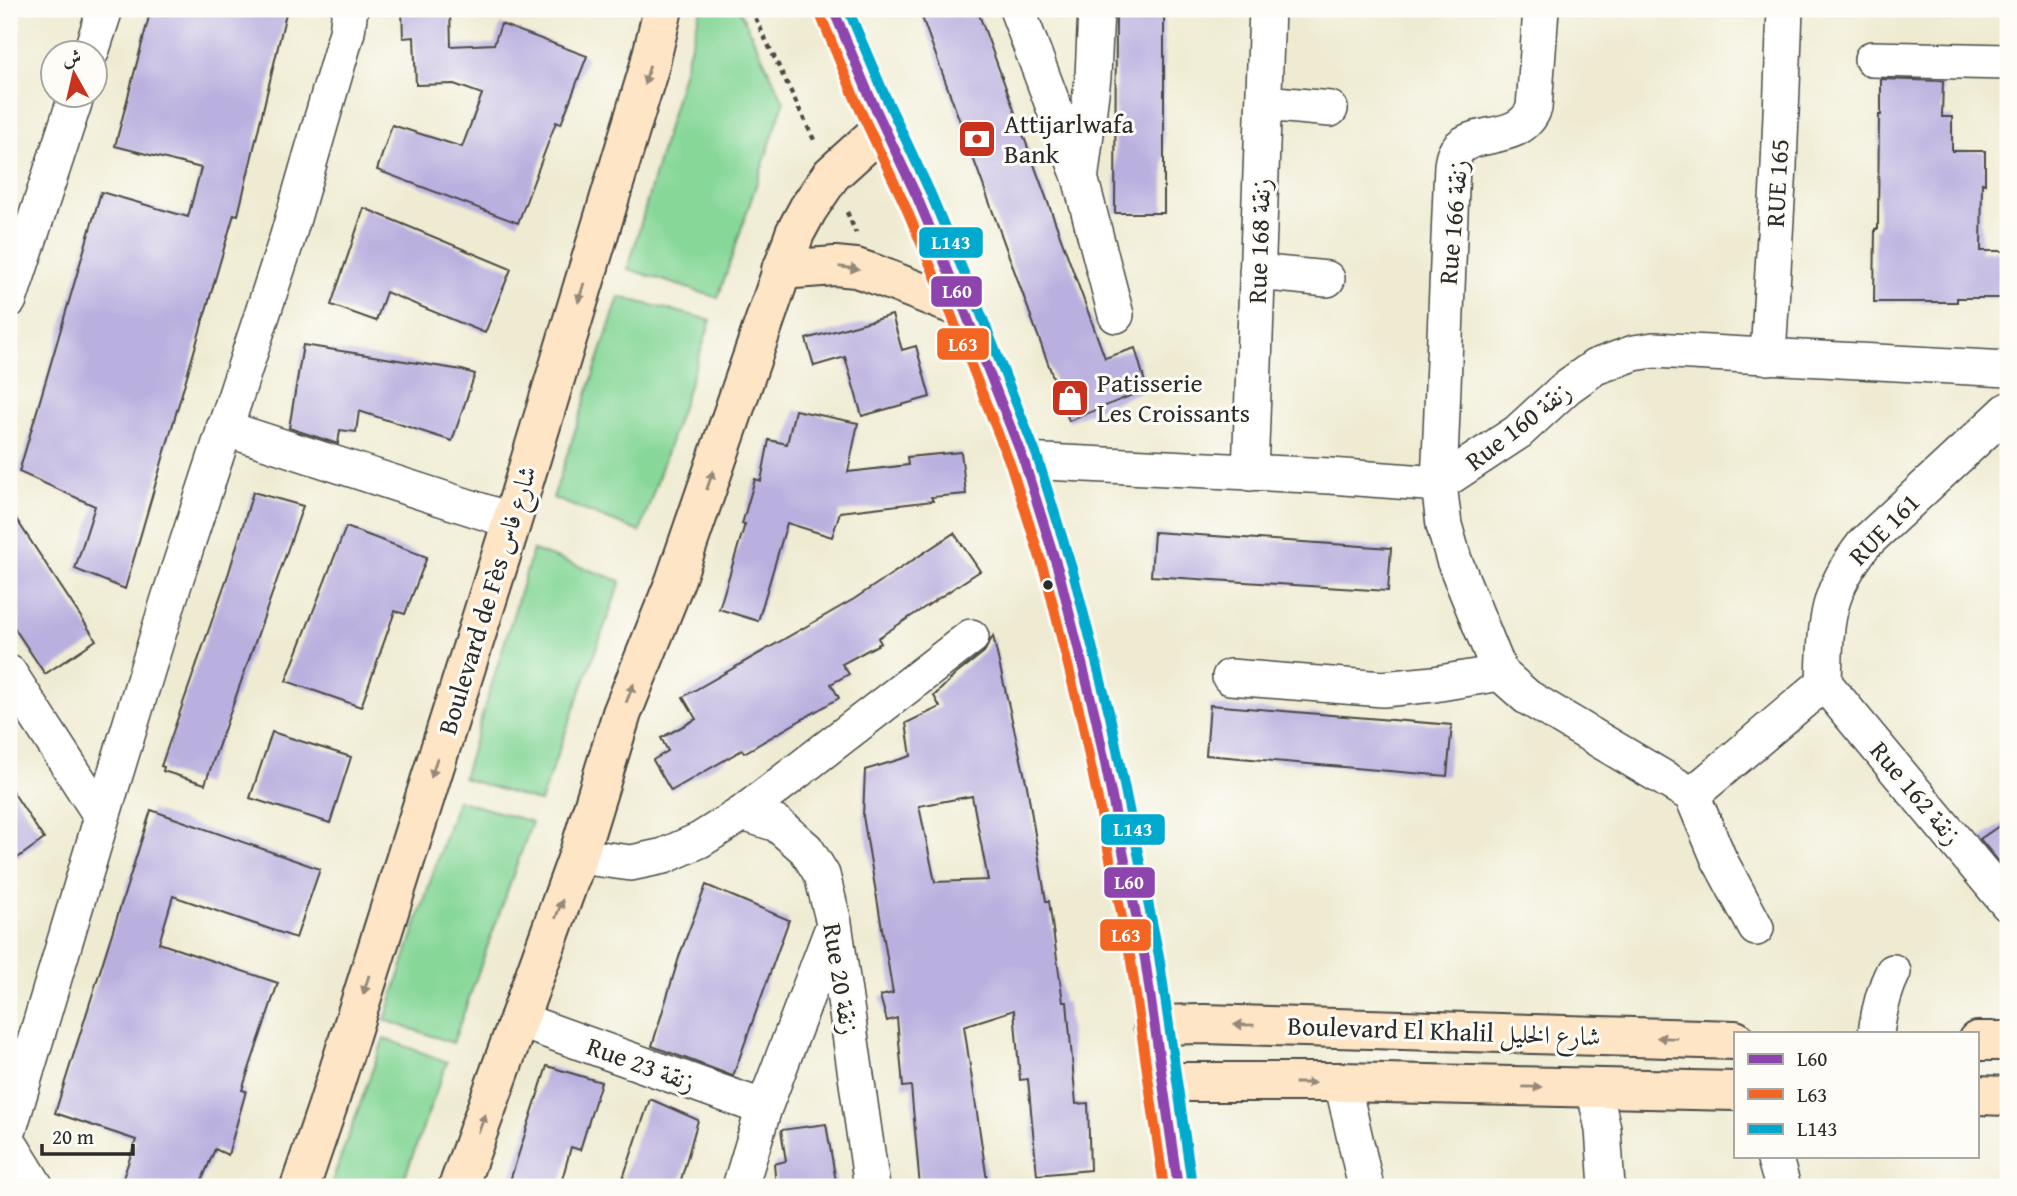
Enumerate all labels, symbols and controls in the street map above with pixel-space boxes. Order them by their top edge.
north arrow [38,38,108,108]
text: ش [60,42,83,72]
one-way arrow [641,64,652,86]
place label: Attijarlwafa Bank [1004,104,1134,173]
bank icon: Attijarlwafa Bank [956,118,998,160]
street label: RUE 165 [1755,138,1798,228]
street label: Rue 166 زنقة [1428,158,1477,286]
street label: Rue 168 زنقة [1237,178,1280,304]
line badge: L143 [918,226,984,259]
text: L143 [931,228,971,256]
one-way arrow [838,263,860,274]
line badge: L60 [930,275,983,308]
text: L60 [942,277,972,305]
one-way arrow [576,283,586,304]
line badge: L63 [936,327,990,361]
text: L63 [948,330,978,358]
place label: Patisserie Les Croissants [1097,363,1250,432]
street label: Rue 160 زنقة [1456,372,1579,480]
shop icon: Patisserie Les Croissants [1049,377,1091,419]
street label: Boulevard de Fès شارع فاس [427,461,549,740]
one-way arrow [705,469,715,490]
street label: RUE 161 [1839,483,1928,574]
unlabelled marker [1041,578,1055,592]
one-way arrow [625,683,636,704]
street label: Rue 162 زنقة [1861,732,1972,853]
one-way arrow [429,757,439,778]
line badge: L143 [1100,813,1166,846]
text: L143 [1113,815,1153,843]
line badge: L60 [1103,866,1156,899]
text: L60 [1114,868,1144,896]
one-way arrow [554,899,565,920]
line badge: L63 [1099,918,1152,952]
street label: Rue 20 زنقة [813,920,870,1038]
text: L63 [1111,921,1141,949]
one-way arrow [360,974,371,995]
street label: Boulevard El Khalil شارع الخليل [1287,1006,1601,1058]
one-way arrow [1232,1019,1254,1031]
street label: Rue 23 زنقة [582,1026,701,1101]
one-way arrow [1656,1032,1678,1043]
legend [1734,1032,1979,1158]
text: L60 [1797,1043,1827,1074]
one-way arrow [1294,1077,1316,1089]
text: L63 [1797,1079,1827,1110]
one-way arrow [1521,1081,1543,1092]
scale bar [42,1112,133,1156]
one-way arrow [477,1113,488,1134]
text: L143 [1797,1113,1838,1144]
text: 20 m [52,1121,94,1152]

